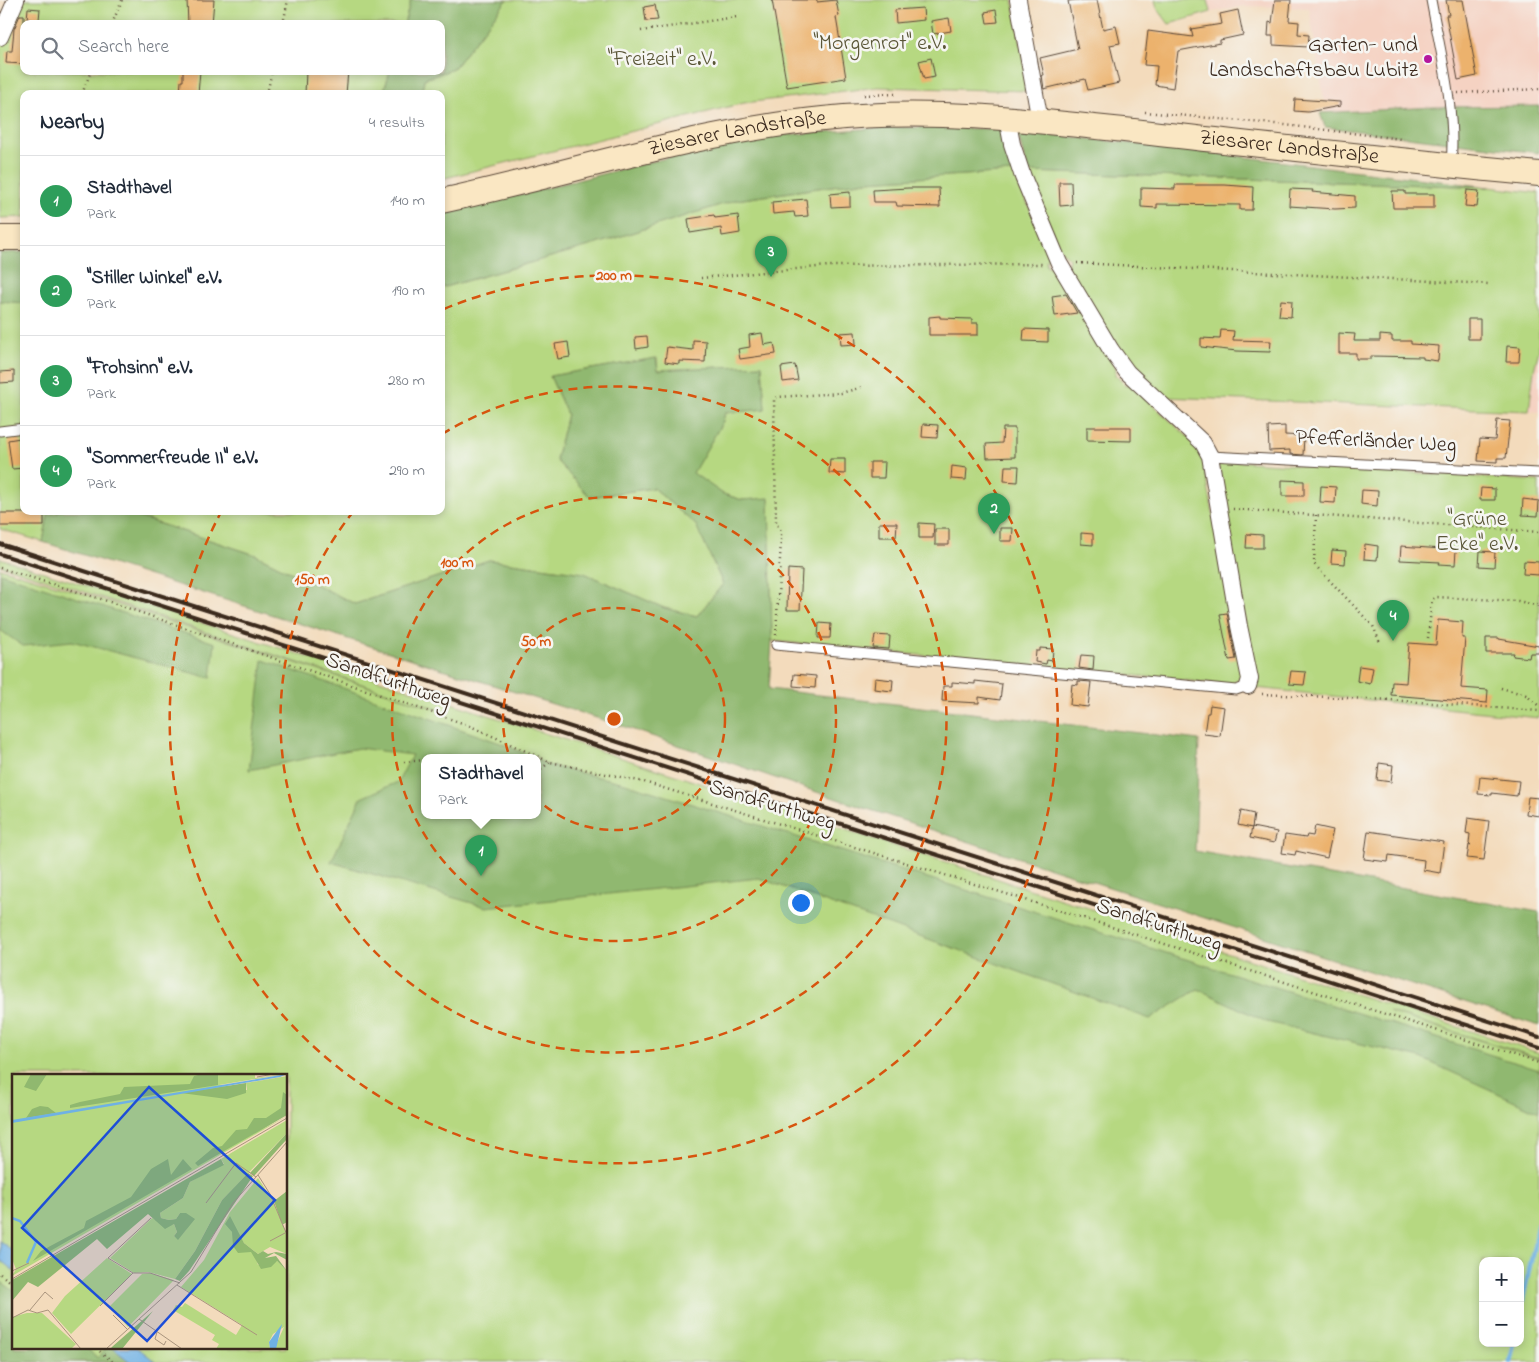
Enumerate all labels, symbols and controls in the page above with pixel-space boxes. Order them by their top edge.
search box [20,20,445,75]
park label: "Morgenrot" e.V. [814,28,946,61]
place label: Garten- und Landschaftsbau Lubitz [1209,30,1419,87]
icon: search [38,34,66,62]
text: Search here [78,34,169,61]
park label: "Freizeit" e.V. [608,44,716,76]
marker: Garten- und Landschaftsbau Lubitz [1422,53,1434,65]
street label: Ziesarer Landstraße [645,103,828,166]
text: Nearby [40,108,104,138]
text: 4 results [369,111,425,135]
street label: Ziesarer Landstraße [1198,122,1381,174]
text: Stadthavel [87,175,172,202]
text: 1 [53,189,59,213]
text: 140 m [390,189,425,213]
text: Park [87,202,116,226]
pin: 3 [755,236,787,277]
text: "Stiller Winkel" e.V. [87,265,222,292]
text: 200 m [595,265,632,287]
text: 2 [52,279,60,303]
text: 190 m [392,279,425,303]
text: Park [87,292,116,316]
text: "Frohsinn" e.V. [87,355,193,382]
text: 3 [53,369,59,393]
text: 280 m [388,369,425,393]
text: Park [87,382,116,406]
street label: Pfefferländer Weg [1295,422,1457,463]
text: "Sommerfreude II" e.V. [87,445,258,472]
text: 4 [53,459,59,483]
text: 290 m [389,459,425,483]
text: Park [87,472,116,496]
pin: 2 [978,493,1010,534]
park label: "Grüne Ecke" e.V. [1436,504,1518,561]
text: 100 m [440,552,474,574]
text: 150 m [294,569,330,591]
pin: 4 [1377,600,1409,641]
text: 50 m [521,631,552,653]
street label: Sandfurthweg [321,645,455,718]
centre of rings [605,710,623,728]
popup [421,754,541,819]
text: Stadthavel [439,761,523,788]
street label: Sandfurthweg [704,772,839,841]
text: Park [439,788,468,812]
pin: 1 [465,835,497,876]
your location [788,890,814,916]
street label: Sandfurthweg [1092,891,1226,962]
inset map [12,1074,288,1350]
map controls [1479,1257,1524,1347]
button: + [1479,1257,1524,1302]
button: − [1479,1302,1524,1347]

